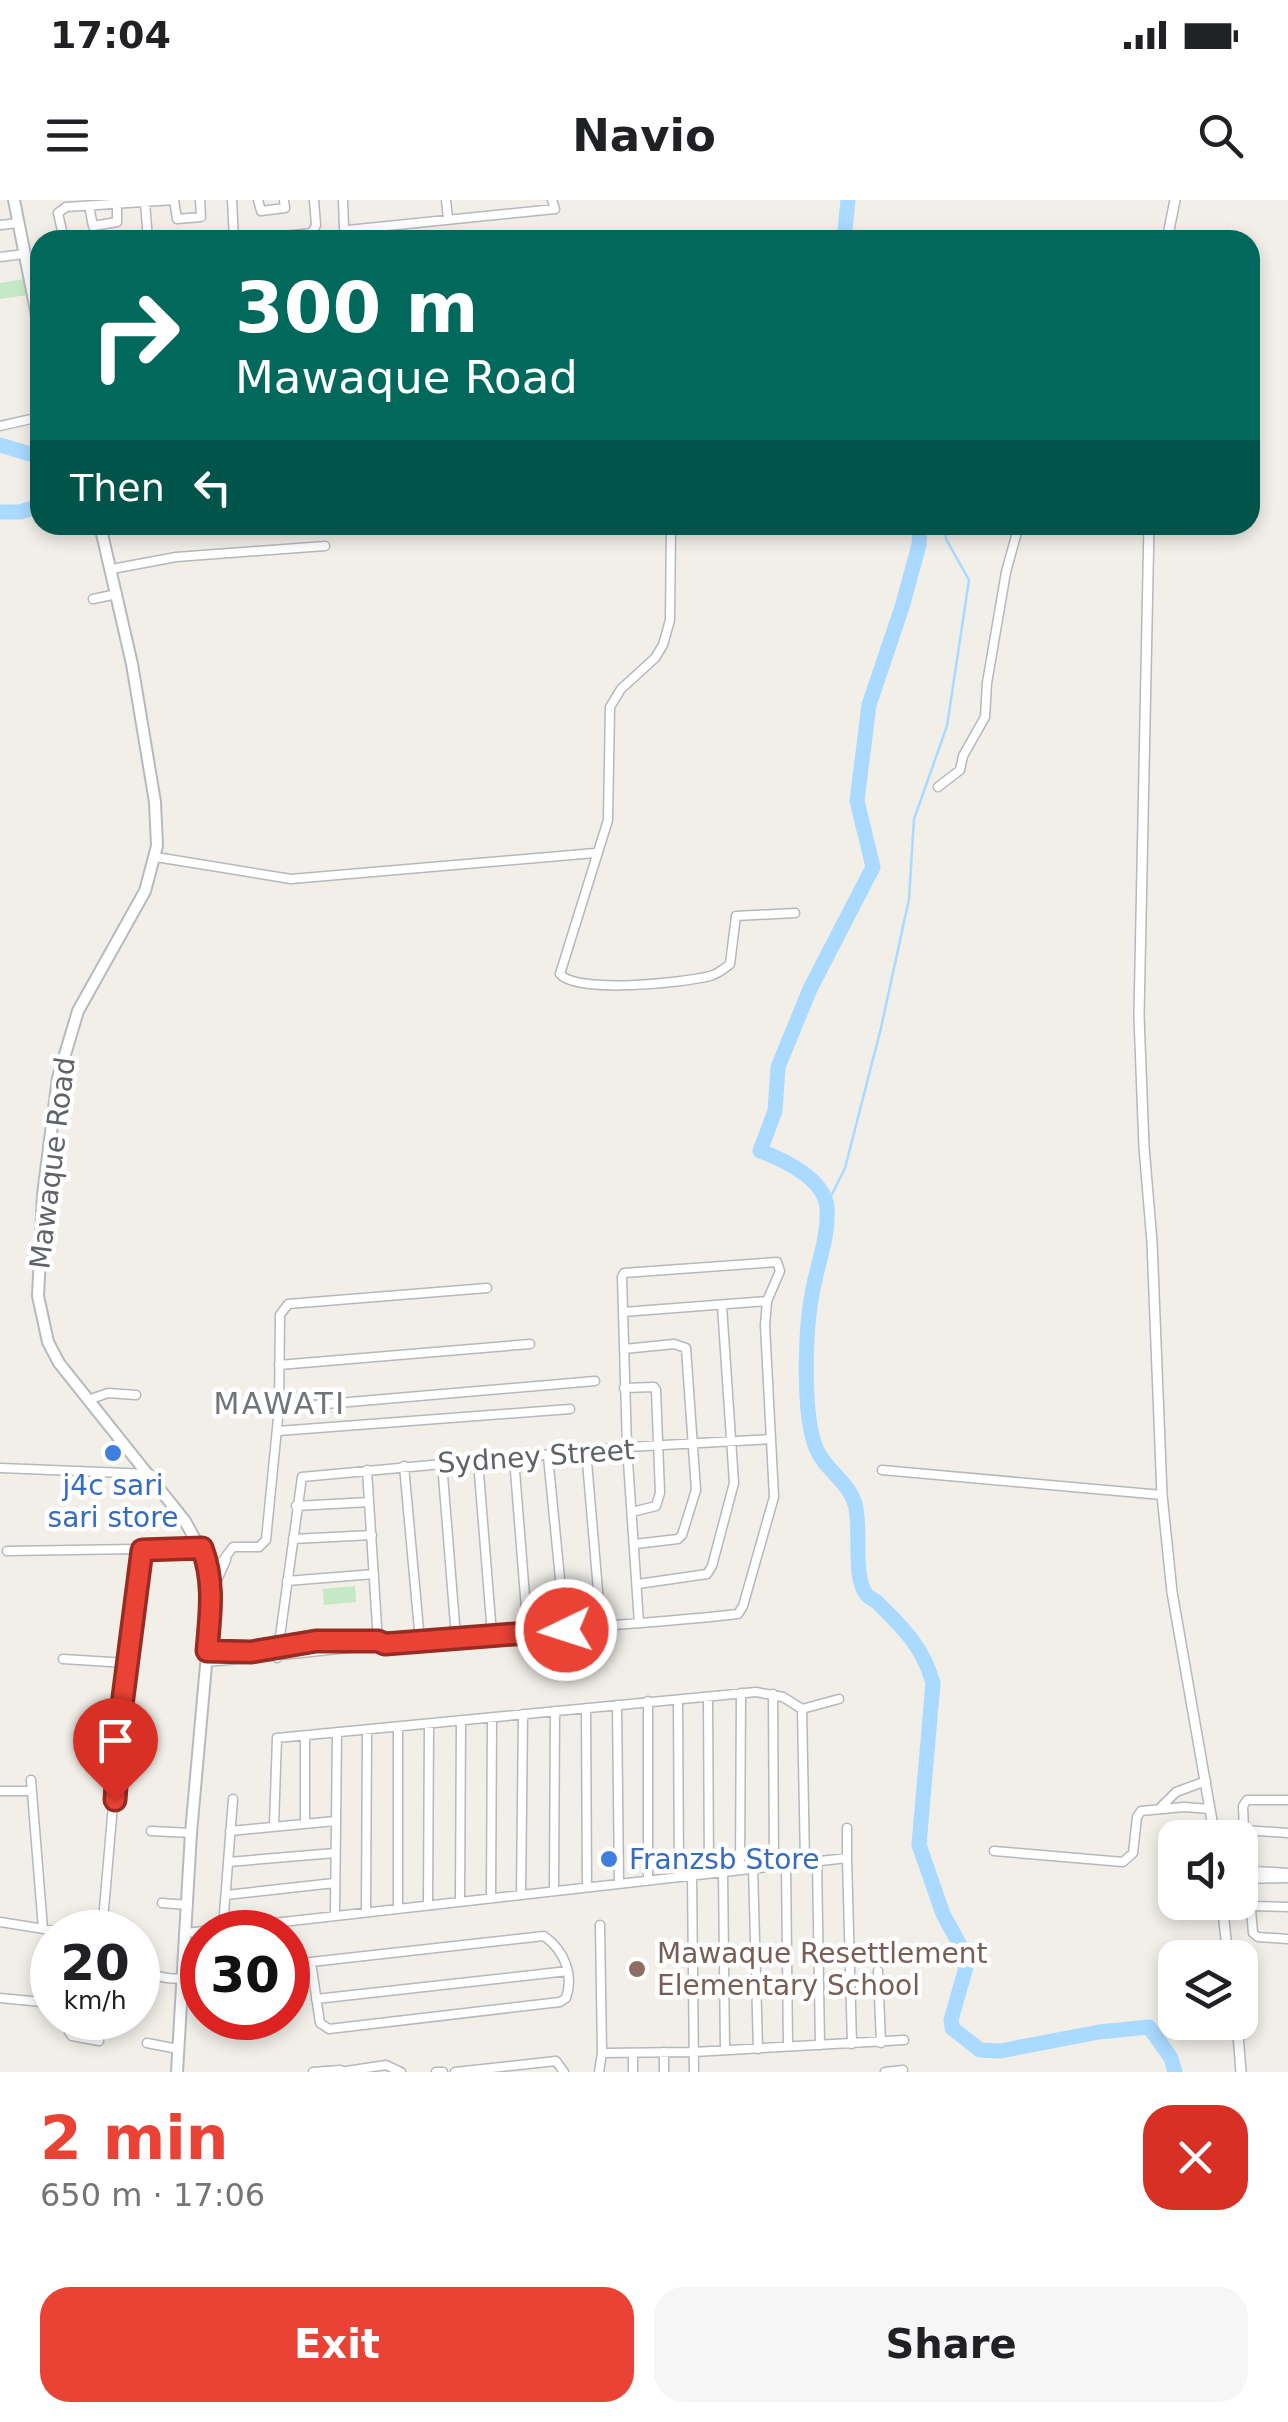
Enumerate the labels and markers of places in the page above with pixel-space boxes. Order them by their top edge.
marker: j4c sari sari store [102,1442,124,1464]
place label: j4c sari sari store [48,1469,178,1534]
pin [73,1698,158,1801]
place label: Franzsb Store [629,1843,819,1876]
marker: Franzsb Store [598,1848,620,1870]
place label: Mawaque Resettlement Elementary School [657,1937,987,2002]
marker: Mawaque Resettlement Elementary School [626,1958,648,1980]

